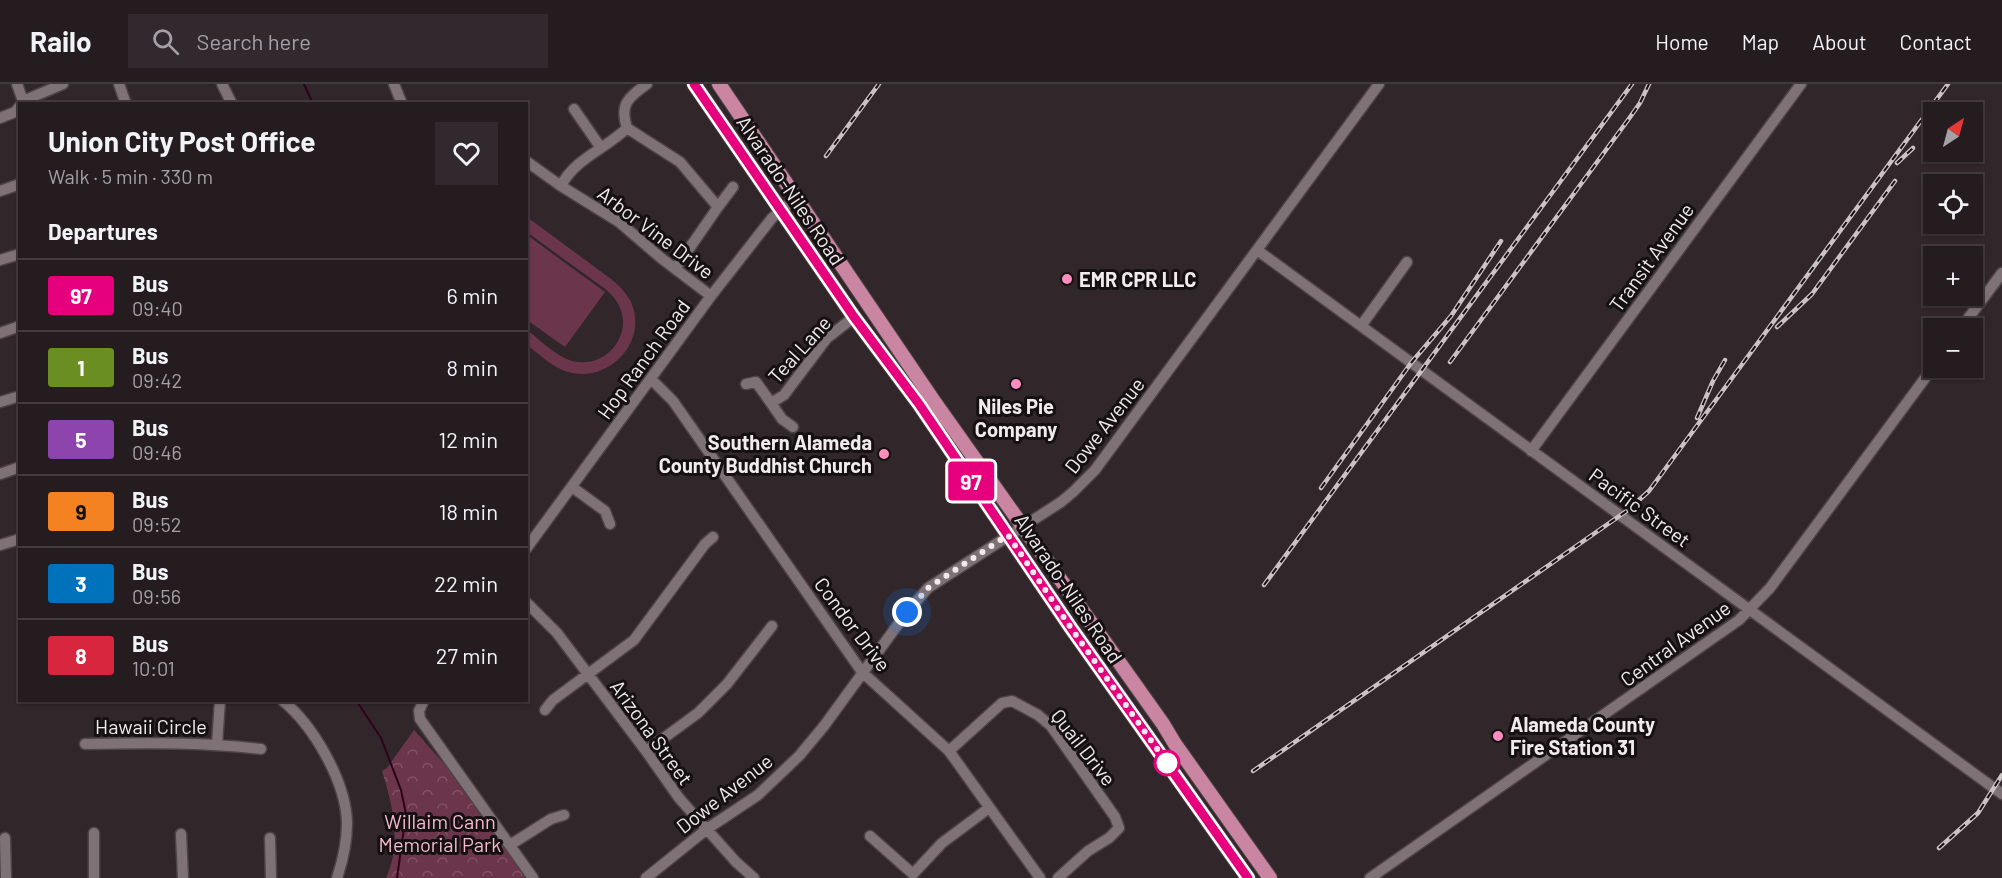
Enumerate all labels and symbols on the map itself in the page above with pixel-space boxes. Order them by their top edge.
north arrow [1923,102,1983,162]
street label: Alvarado-Niles Road [732,111,850,269]
street label: Arbor Vine Drive [593,181,719,283]
street label: Transit Avenue [1604,198,1698,316]
place label: EMR CPR LLC [1079,267,1197,291]
marker: EMR CPR LLC [1060,272,1074,286]
street label: Hop Ranch Road [592,295,694,423]
street label: Teal Lane [763,310,835,388]
street label: Dowe Avenue [1059,372,1149,478]
marker: Niles Pie Company [1009,377,1023,391]
place label: Niles Pie Company [975,394,1057,441]
place label: Southern Alameda County Buddhist Church [659,430,872,477]
marker: Southern Alameda County Buddhist Church [877,447,891,461]
line badge: 97 [944,462,998,500]
street label: Pacific Street [1585,462,1695,552]
street label: Alvarado-Niles Road [1010,509,1128,667]
street label: Condor Drive [810,572,896,676]
street label: Central Avenue [1615,595,1735,691]
your location [892,597,922,627]
street label: Arizona Street [606,675,698,789]
street label: Quail Drive [1047,704,1121,790]
place label: Alameda County Fire Station 31 [1510,712,1655,759]
street label: Hawaii Circle [95,714,207,738]
marker: Alameda County Fire Station 31 [1491,729,1505,743]
street label: Dowe Avenue [671,748,777,838]
unlabelled marker [1154,750,1180,776]
park label: Willaim Cann Memorial Park [379,809,501,856]

